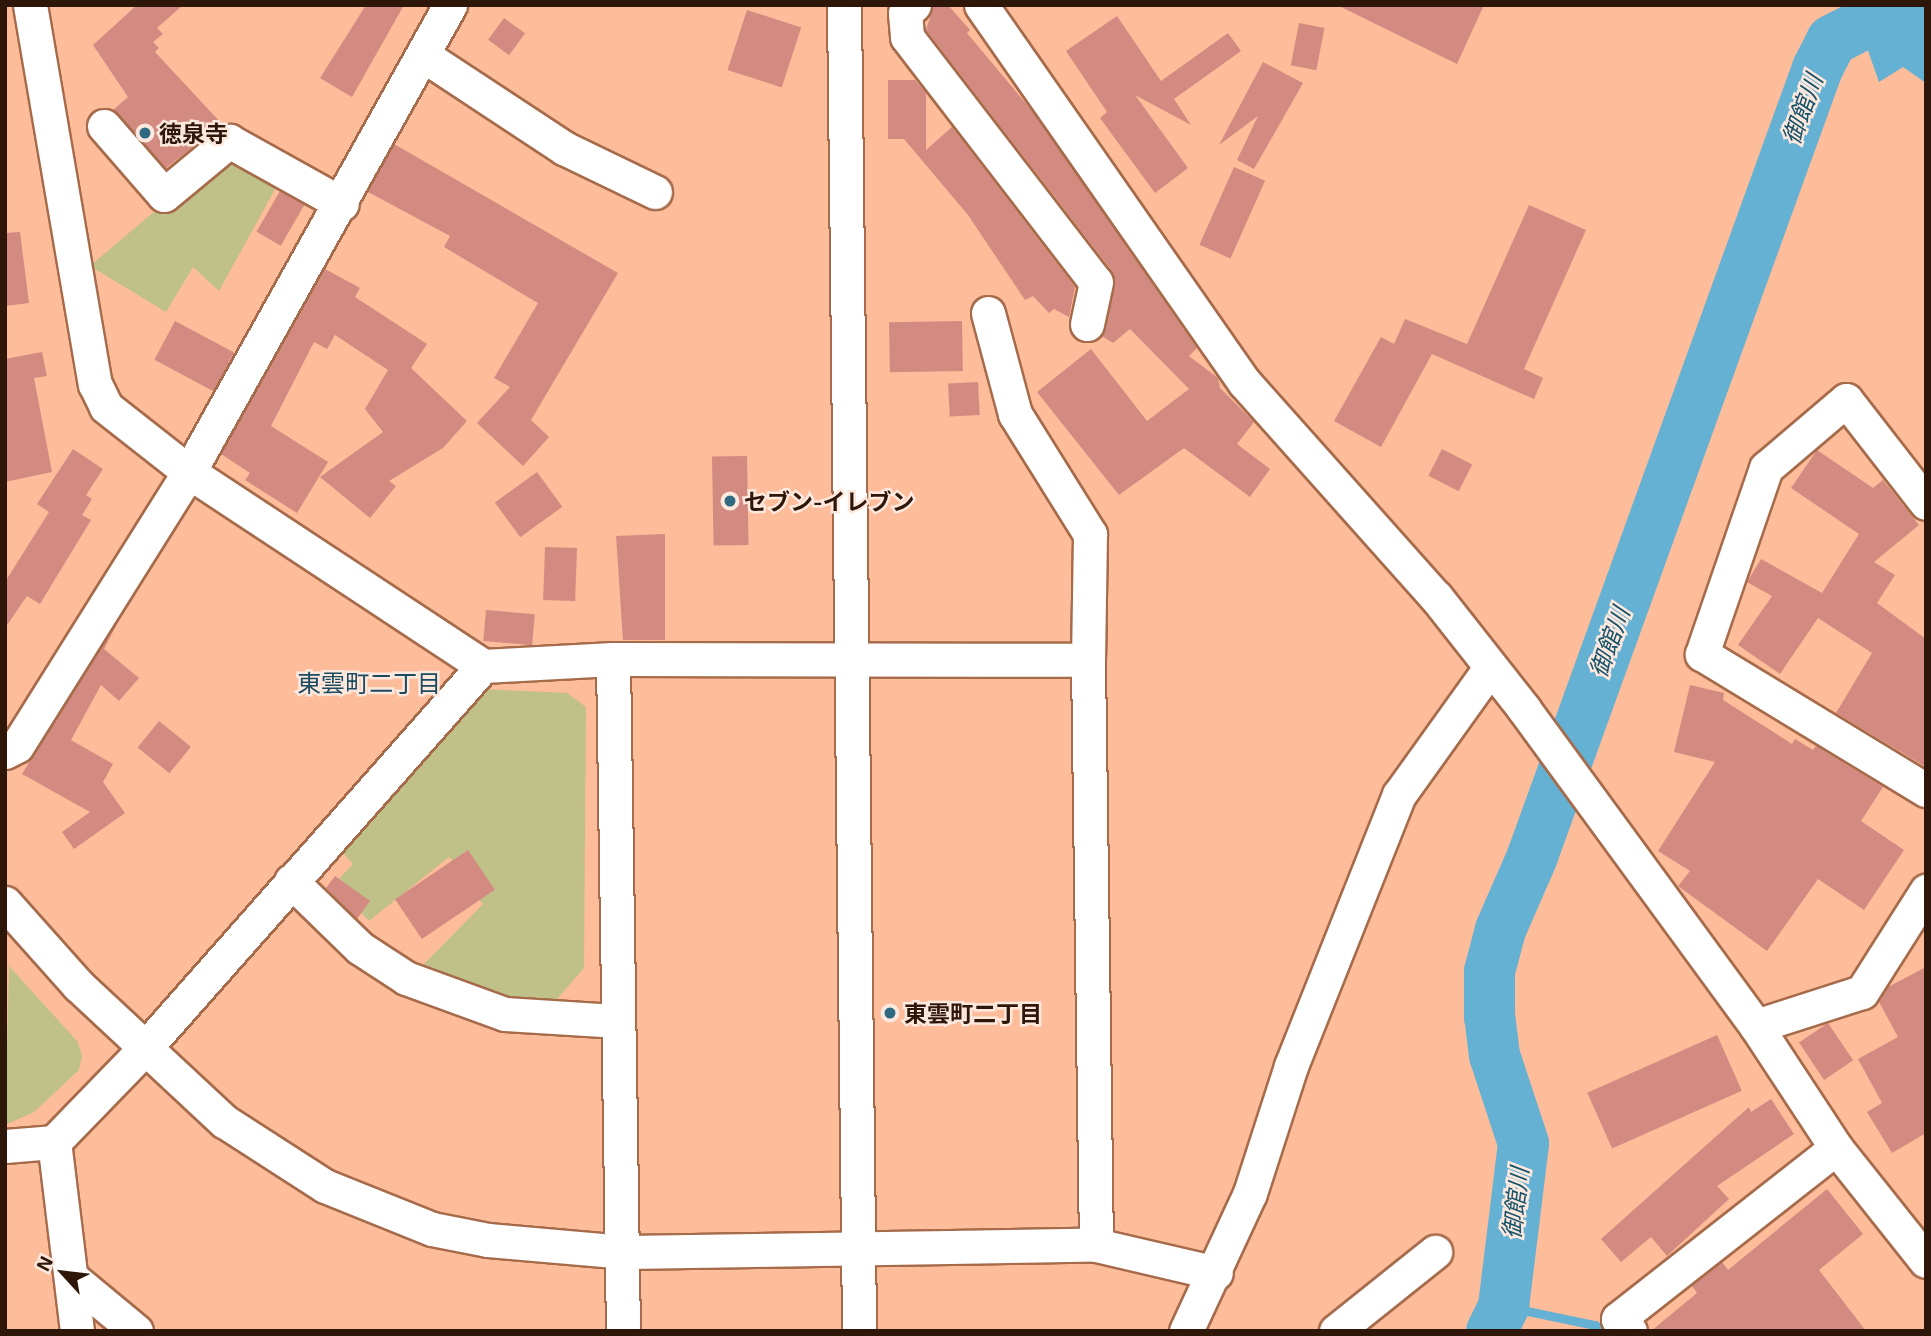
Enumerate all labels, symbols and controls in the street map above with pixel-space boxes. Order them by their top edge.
water label: 御館川 [1776,70,1828,148]
place label: 徳泉寺 [159,119,228,147]
marker: 徳泉寺 [137,125,153,141]
place label: セブン-イレブン [744,487,915,515]
marker: セブン-イレブン [722,493,738,509]
water label: 御館川 [1583,603,1635,681]
district label: 東雲町二丁目 [297,669,441,697]
place label: 東雲町二丁目 [904,999,1042,1027]
marker: 東雲町二丁目 [882,1005,898,1021]
water label: 御館川 [1496,1166,1534,1240]
north arrow [28,1238,98,1308]
text: N [30,1252,57,1275]

